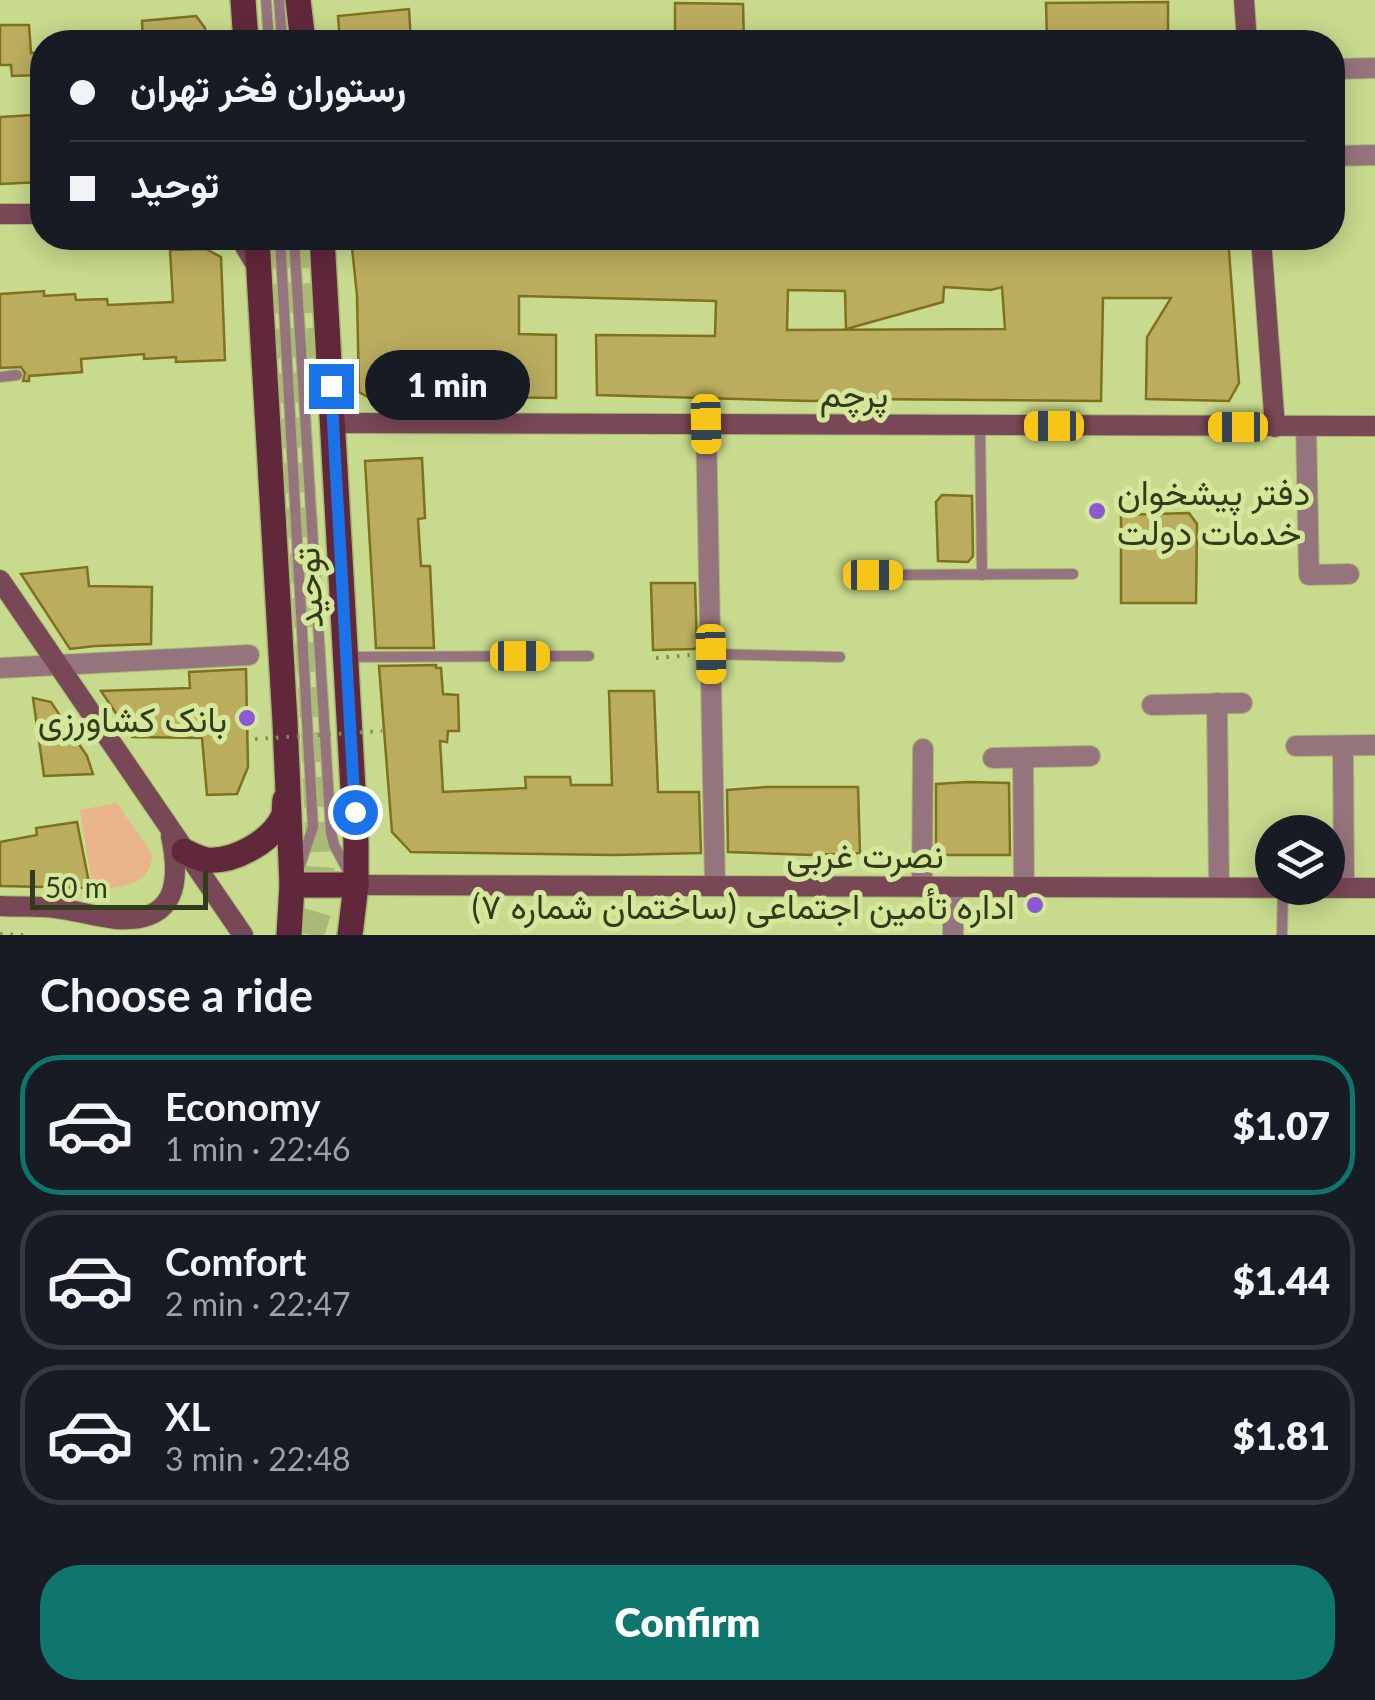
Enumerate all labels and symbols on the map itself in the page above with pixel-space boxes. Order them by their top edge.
callout: 1 min [366,351,531,421]
route end [309,364,354,409]
street label: پرچم [820,372,888,419]
car [690,394,722,454]
car [1024,411,1084,441]
car [1208,412,1268,442]
place label: دفتر پیشخوان خدمات دولت [1117,470,1310,555]
marker: دفتر پیشخوان خدمات دولت [1086,500,1108,522]
street label: توحید [284,546,333,630]
car [843,560,903,590]
car [695,624,727,684]
car [490,641,550,671]
place label: بانک کشاورزی [38,697,227,742]
marker: بانک کشاورزی [236,707,258,729]
route start [333,790,378,835]
street label: نصرت غربی [786,833,944,878]
scale bar [30,865,208,910]
place label: اداره تأمین اجتماعی (ساختمان شماره ۷) [471,884,1015,929]
marker: اداره تأمین اجتماعی (ساختمان شماره ۷) [1024,894,1046,916]

